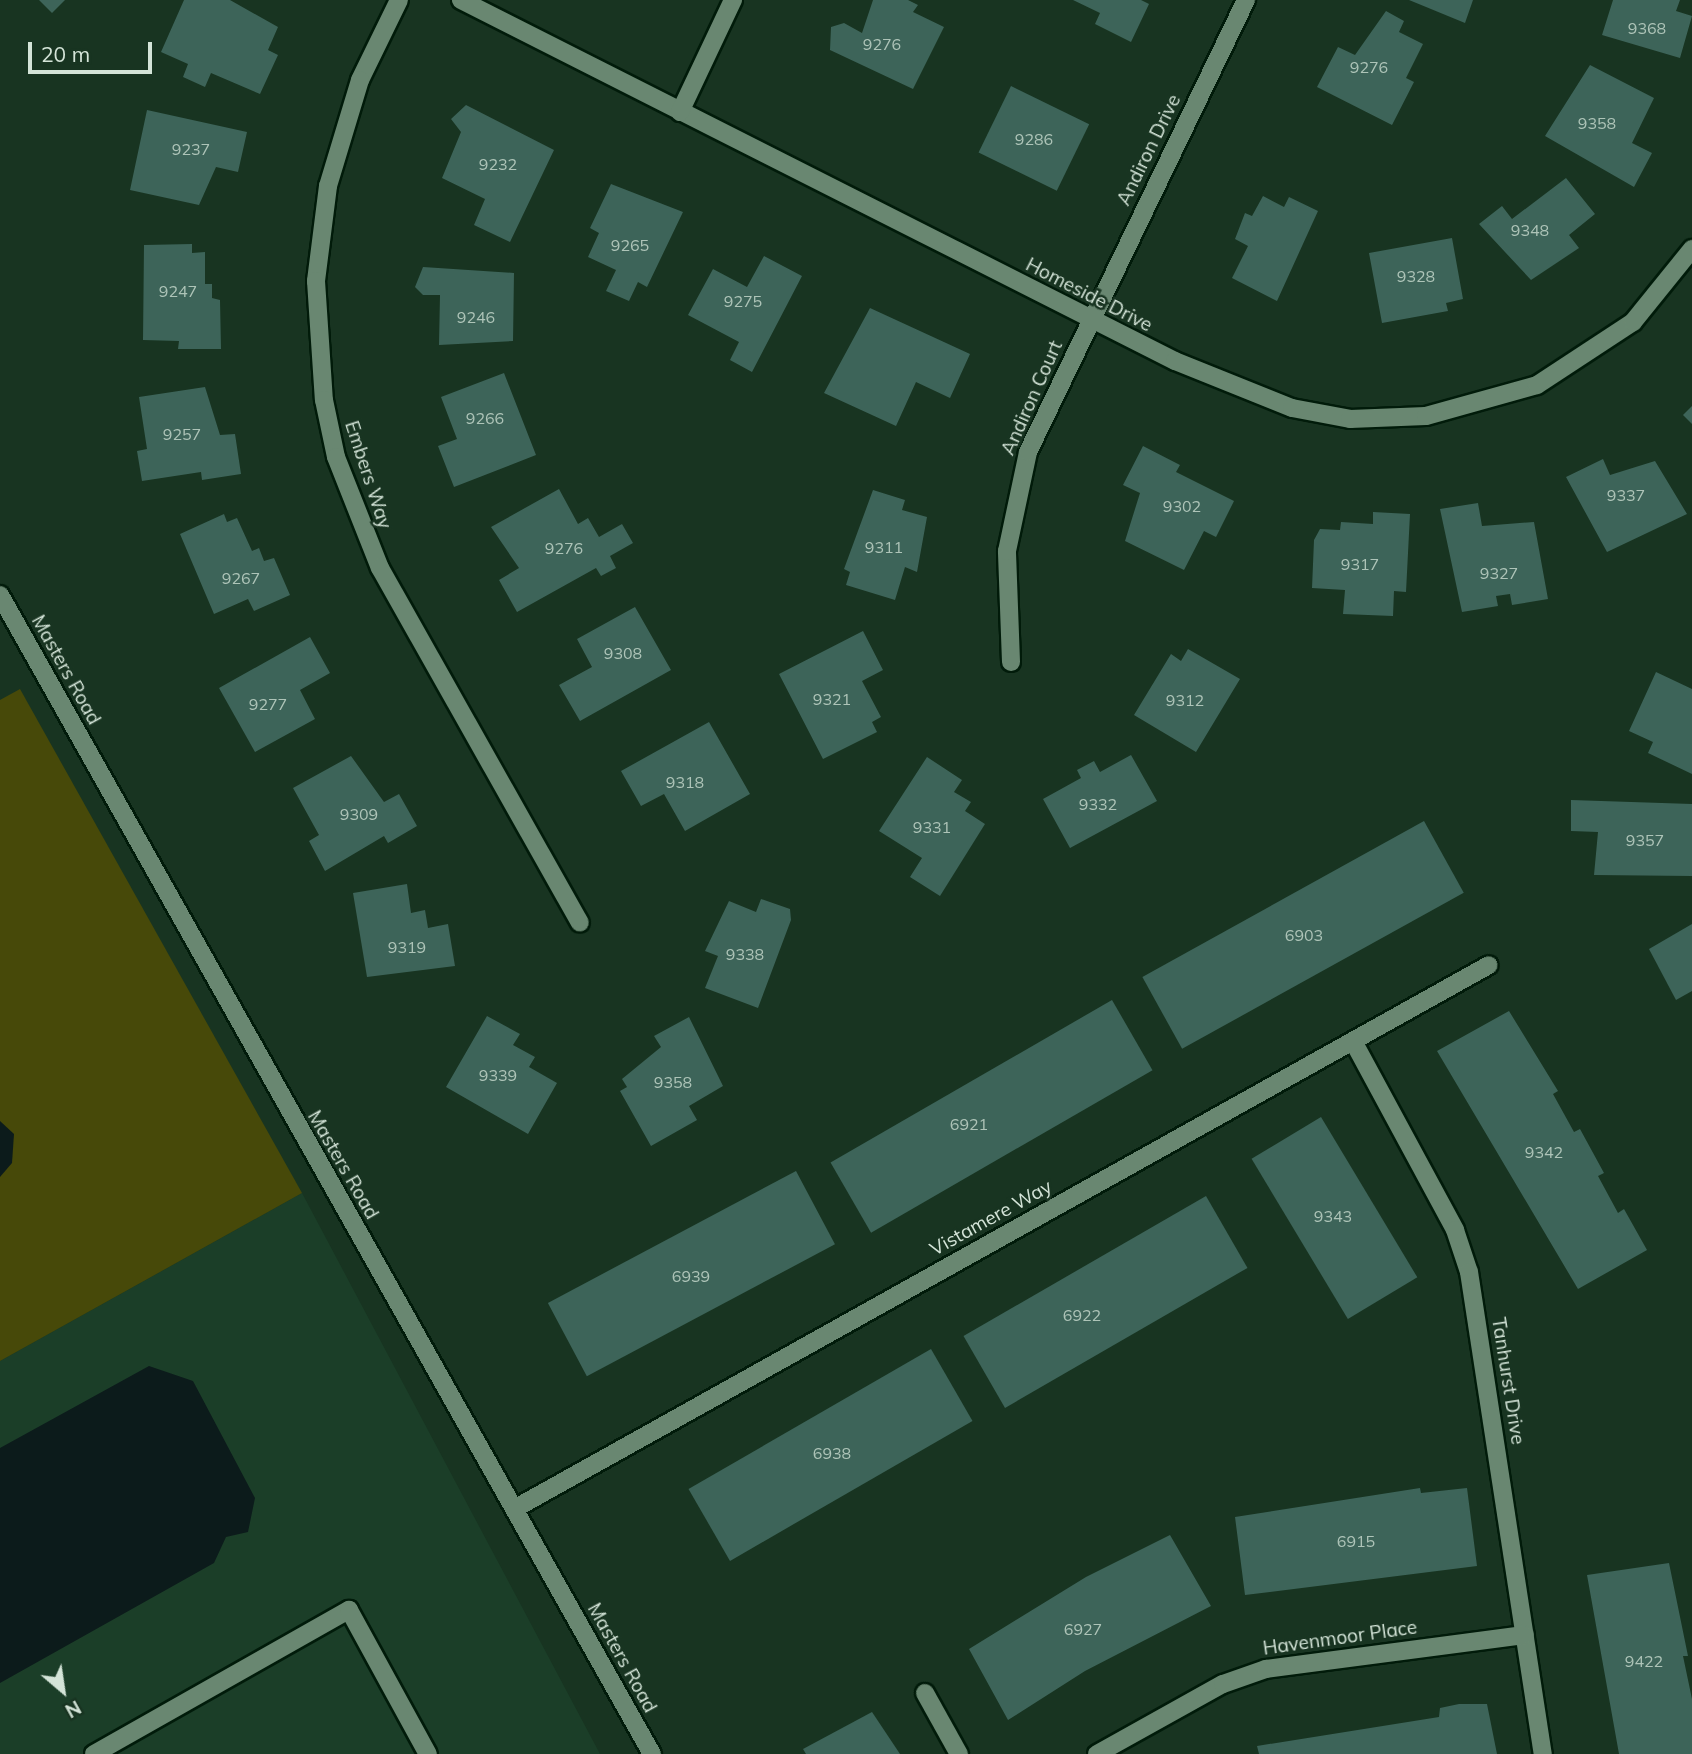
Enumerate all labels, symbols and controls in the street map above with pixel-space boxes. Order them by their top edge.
house number: 9368 [1628,18,1666,38]
scale bar [32,28,156,72]
house number: 9276 [863,34,901,54]
text: 20 m [41,41,90,67]
house number: 9276 [1350,57,1388,77]
street label: Andiron Drive [1112,91,1186,209]
house number: 9358 [1578,113,1616,133]
house number: 9286 [1015,129,1053,149]
house number: 9237 [172,139,210,159]
house number: 9232 [479,154,517,174]
house number: 9348 [1511,220,1549,240]
house number: 9265 [611,235,649,255]
street label: Homeside Drive [1022,253,1156,337]
house number: 9328 [1397,266,1435,286]
house number: 9247 [159,281,197,301]
house number: 9275 [724,291,762,311]
house number: 9246 [457,307,495,327]
street label: Andiron Court [997,337,1067,459]
house number: 9266 [466,408,504,428]
street label: Embers Way [340,418,396,532]
house number: 9257 [163,424,201,444]
house number: 9337 [1607,485,1645,505]
house number: 9302 [1163,496,1201,516]
house number: 9311 [865,537,903,557]
house number: 9276 [545,538,583,558]
house number: 9317 [1341,554,1379,574]
house number: 9327 [1480,563,1518,583]
house number: 9267 [222,568,260,588]
street label: Masters Road [27,611,105,729]
house number: 9308 [604,643,642,663]
house number: 9321 [813,689,851,709]
house number: 9312 [1166,690,1204,710]
house number: 9277 [249,694,287,714]
house number: 9318 [666,772,704,792]
house number: 9332 [1079,794,1117,814]
house number: 9309 [340,804,378,824]
house number: 9331 [913,817,951,837]
house number: 9357 [1626,830,1664,850]
house number: 6903 [1285,925,1323,945]
house number: 9319 [388,937,426,957]
house number: 9338 [726,944,764,964]
house number: 9339 [479,1065,517,1085]
house number: 9358 [654,1072,692,1092]
street label: Masters Road [303,1107,383,1223]
house number: 6921 [950,1114,988,1134]
house number: 9342 [1525,1142,1563,1162]
street label: Vistamere Way [926,1175,1056,1261]
house number: 9343 [1314,1206,1352,1226]
house number: 6939 [672,1266,710,1286]
house number: 6922 [1063,1305,1101,1325]
street label: Tanhurst Drive [1487,1316,1529,1446]
house number: 6938 [813,1443,851,1463]
house number: 6915 [1337,1531,1375,1551]
street label: Masters Road [583,1599,661,1717]
street label: Havenmoor Place [1261,1616,1419,1660]
house number: 6927 [1064,1619,1102,1639]
house number: 9422 [1625,1651,1663,1671]
north arrow [28,1656,98,1726]
text: N [61,1695,85,1723]

